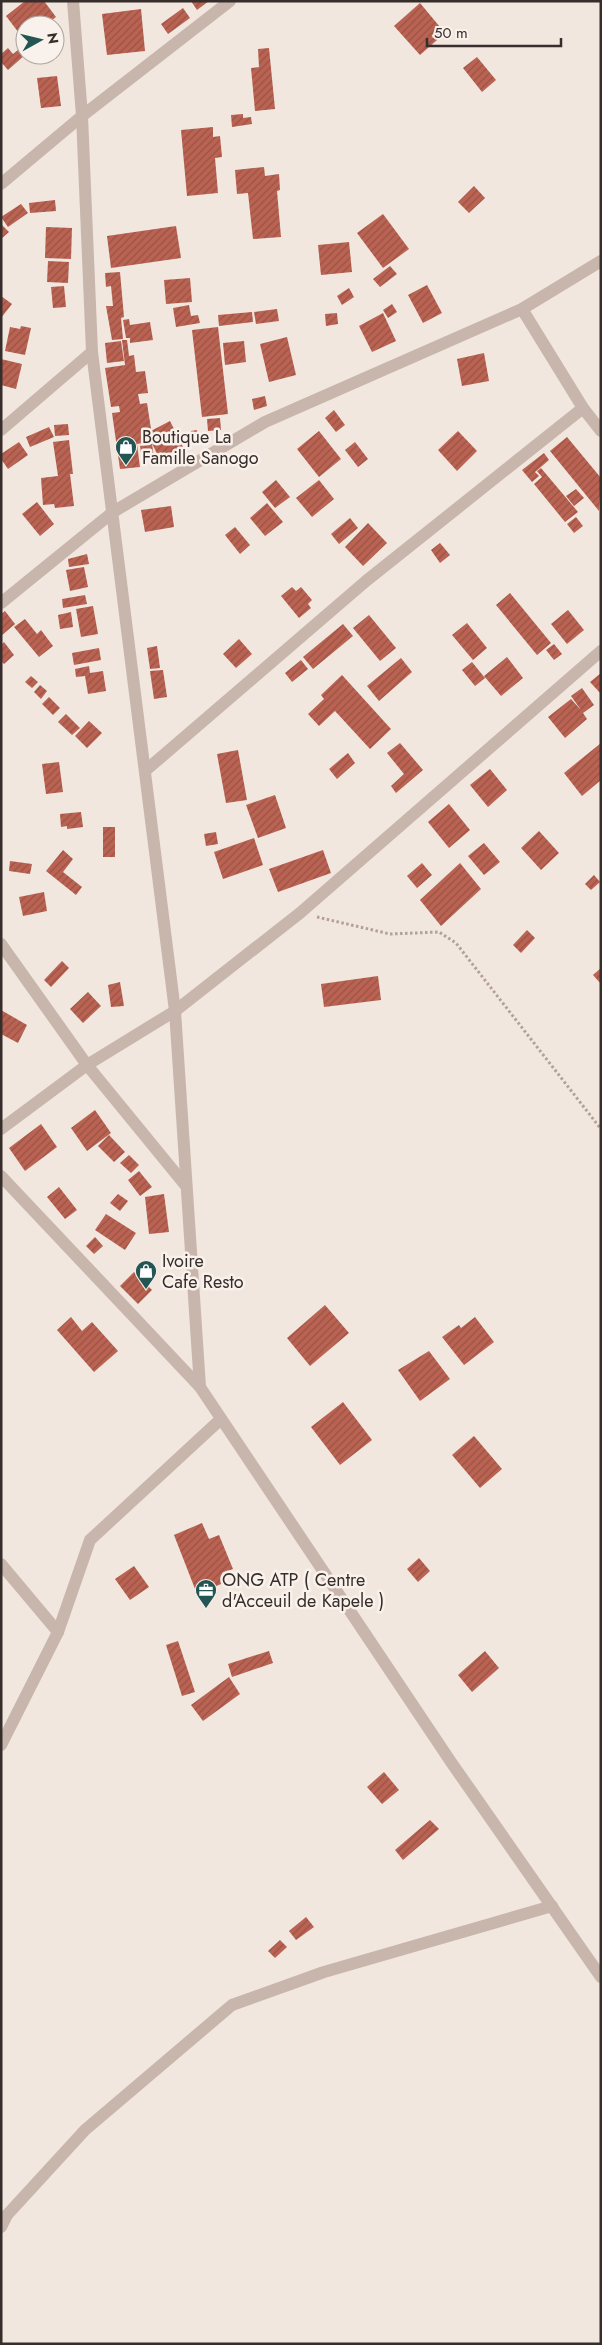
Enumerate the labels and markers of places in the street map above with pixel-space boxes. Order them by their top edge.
place label: Boutique La Famille Sanogo [142,424,259,471]
shop icon: Boutique La Famille Sanogo [114,435,138,466]
place label: Ivoire Cafe Resto [162,1248,244,1295]
shop icon: Ivoire Cafe Resto [134,1259,158,1290]
place label: ONG ATP ( Centre d'Acceuil de Kapele ) [222,1567,384,1614]
office icon: ONG ATP ( Centre d'Acceuil de Kapele ) [194,1578,218,1609]

